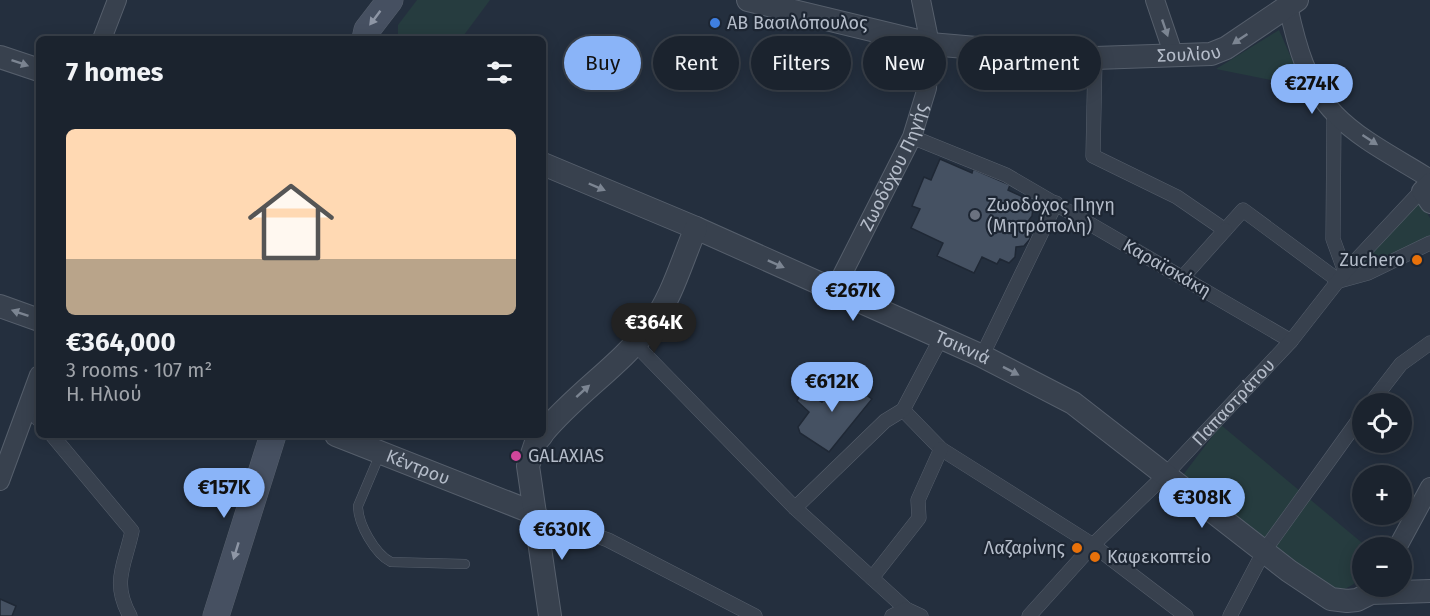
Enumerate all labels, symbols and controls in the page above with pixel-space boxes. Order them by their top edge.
one-way arrow [370,11,382,26]
place label: ΑΒ Βασιλόπουλος [727,12,868,34]
marker: ΑΒ Βασιλόπουλος [708,16,722,30]
one-way arrow [1161,19,1170,37]
one-way arrow [1232,33,1248,45]
chip: Buy [564,36,641,90]
chip: Rent [653,36,739,90]
chip: Filters [751,36,851,90]
chip: New [863,36,946,90]
chip: Apartment [958,36,1101,90]
street label: Σουλίου [1157,40,1224,67]
icon: filters [483,56,516,89]
text: 7 homes [66,57,163,88]
one-way arrow [11,59,29,69]
pin: €274K [1270,64,1354,115]
text: €274K [1285,71,1339,95]
street label: Ζωοδόχου Πηγής [855,100,933,235]
one-way arrow [1362,134,1378,145]
icon: home [237,168,345,276]
one-way arrow [588,183,606,192]
place label: Ζωοδόχος Πηγη (Μητρόπολη) [987,194,1115,237]
marker: Ζωοδόχος Πηγη (Μητρόπολη) [968,208,982,222]
street label: Καραϊσκάκη [1119,234,1215,302]
place label: Zuchero [1340,249,1405,271]
marker: Zuchero [1410,253,1424,267]
one-way arrow [767,260,785,270]
pin: €267K [811,271,895,322]
text: €267K [826,278,880,302]
pin: €364K [612,303,696,354]
one-way arrow [10,307,28,317]
text: €364K [625,310,683,334]
street label: Τσικνιά [932,325,994,369]
text: €364,000 [66,327,176,358]
street label: Παπαστράτου [1187,354,1280,450]
text: 3 rooms · 107 m² [66,358,212,382]
pin: €612K [790,362,874,413]
one-way arrow [1002,366,1019,376]
text: €612K [805,369,859,393]
text: Η. Ηλιού [66,382,142,406]
one-way arrow [576,384,591,398]
map controls [1352,393,1412,597]
button: locate [1352,393,1412,453]
street label: Κέντρου [383,445,453,490]
place label: GALAXIAS [528,445,604,467]
marker: GALAXIAS [509,449,523,463]
button: + [1352,465,1412,525]
pin: €157K [182,468,266,519]
text: €157K [198,475,250,499]
pin: €308K [1160,478,1244,529]
text: €308K [1173,485,1231,509]
pin: €630K [520,510,604,561]
text: €630K [533,517,591,541]
place label: Λαζαρίνης [984,537,1066,559]
button: − [1352,537,1412,597]
marker: Λαζαρίνης [1070,541,1084,555]
one-way arrow [231,542,241,560]
place label: Καφεκοπτείο [1107,546,1211,568]
marker: Καφεκοπτείο [1088,550,1102,564]

